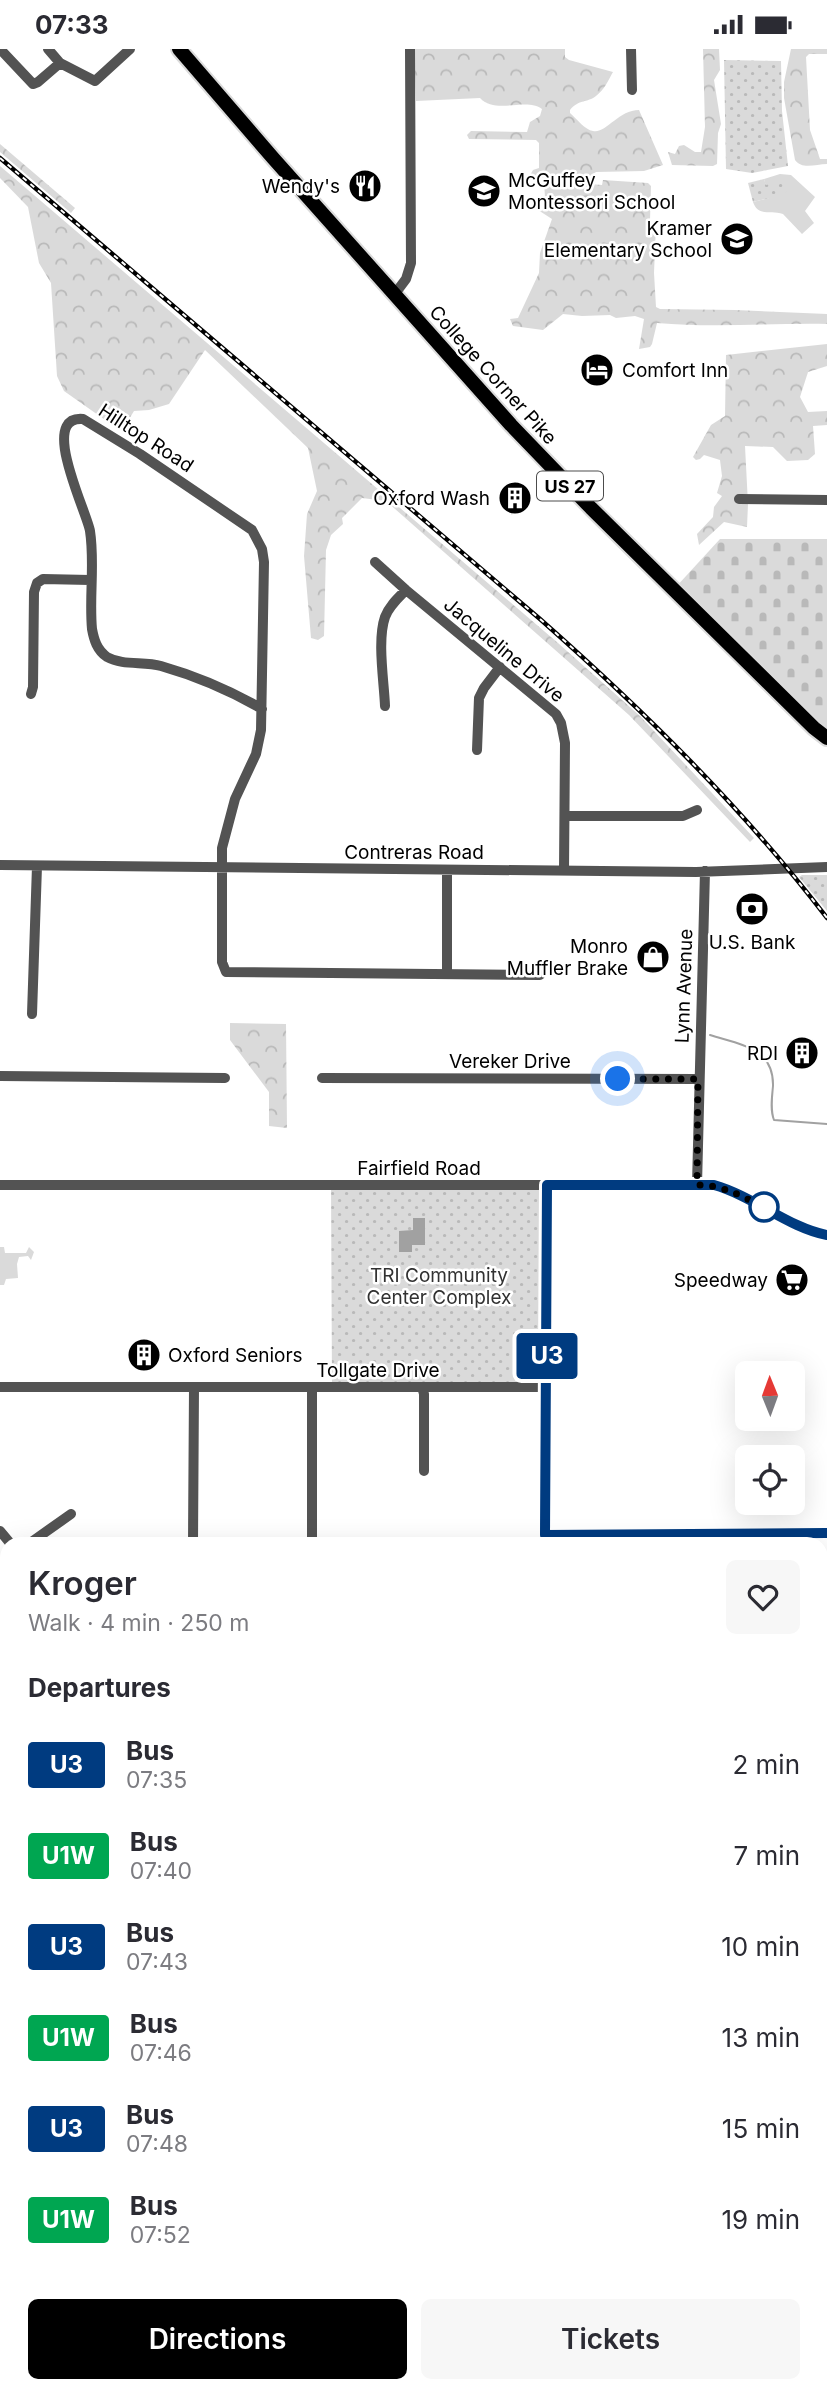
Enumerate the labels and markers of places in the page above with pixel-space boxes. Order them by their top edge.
restaurant icon: Wendy's [346,167,384,205]
place label: McGuffey Montessori School [508,169,675,214]
school or university icon: McGuffey Montessori School [465,172,503,210]
place label: Wendy's [262,175,340,198]
place label: Kramer Elementary School [544,217,712,262]
school or university icon: Kramer Elementary School [718,220,756,258]
hotel icon: Comfort Inn [578,351,616,389]
place label: Comfort Inn [622,359,728,382]
building icon: Oxford Wash [496,479,534,517]
place label: Oxford Wash [373,487,490,510]
bank icon: U.S. Bank [733,890,771,928]
place label: U.S. Bank [709,931,796,954]
place label: Monro Muffler Brake [507,935,628,980]
shop icon: Monro Muffler Brake [634,938,672,976]
building icon: RDI [783,1034,821,1072]
place label: RDI [747,1042,778,1065]
unlabelled marker [749,1192,779,1222]
supermarket icon: Speedway [773,1261,811,1299]
place label: Speedway [674,1269,768,1292]
building icon: Oxford Seniors [125,1336,163,1374]
place label: Oxford Seniors [168,1344,303,1367]

